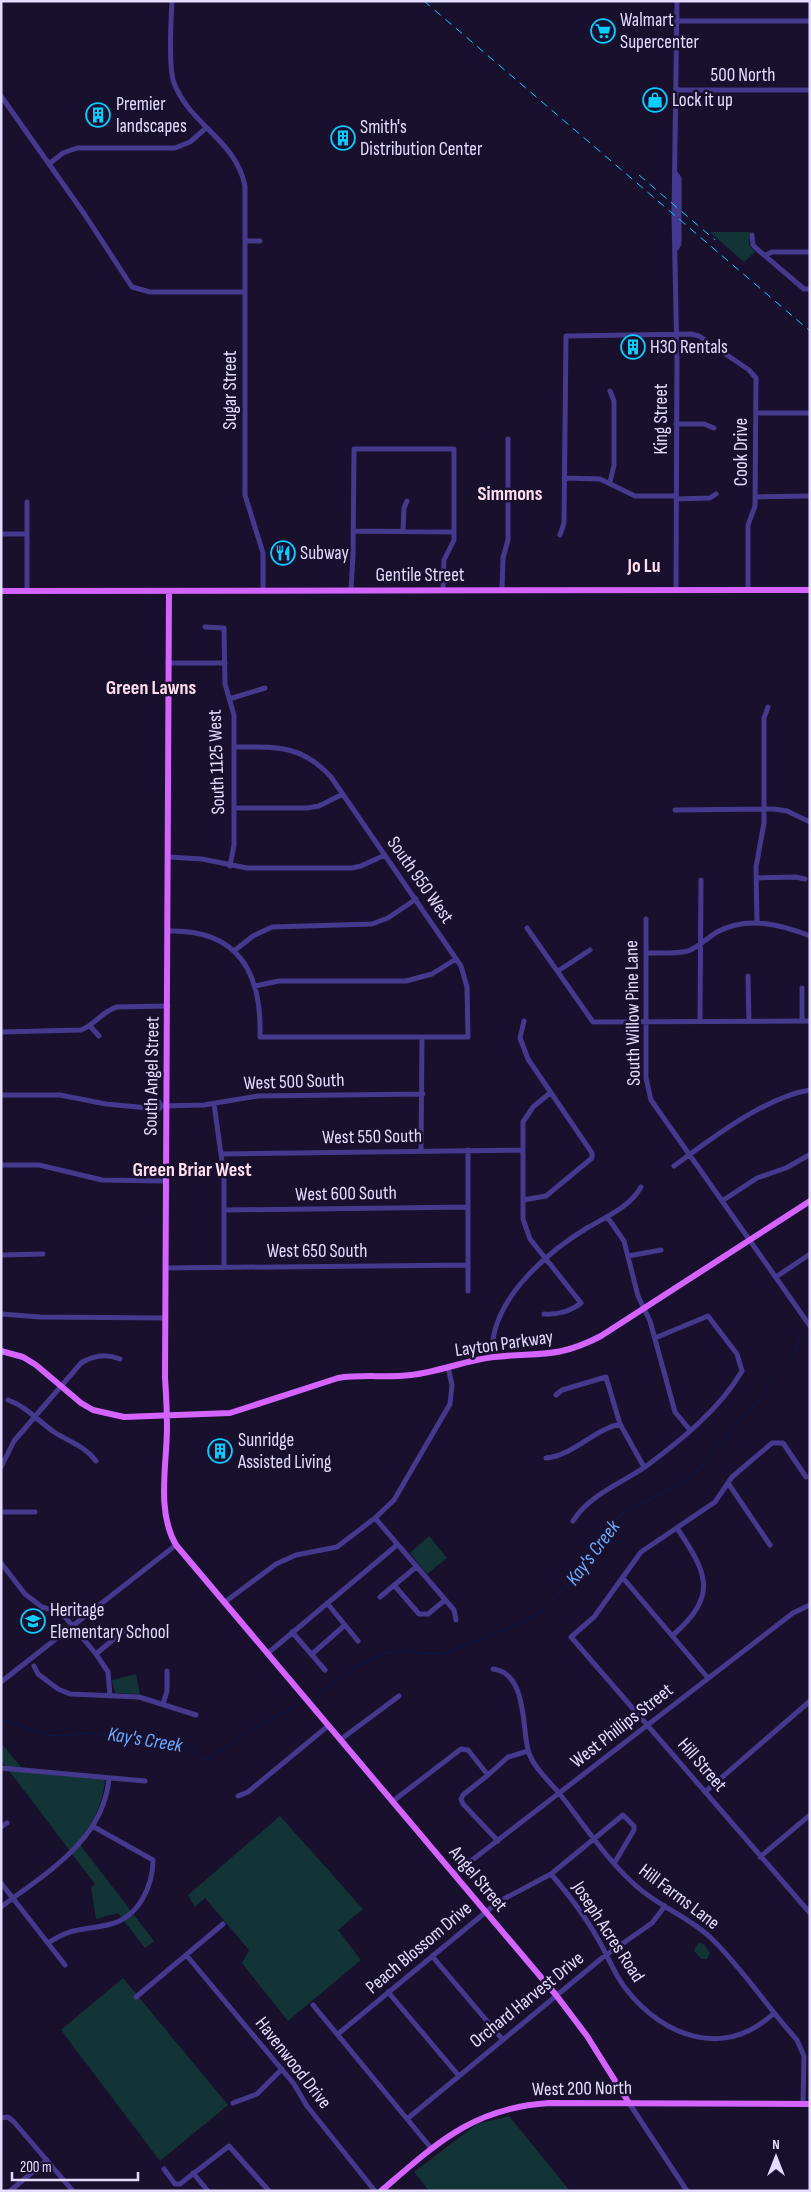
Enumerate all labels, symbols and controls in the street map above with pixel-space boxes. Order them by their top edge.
place label: Walmart Supercenter [620,9,699,54]
supermarket icon: Walmart Supercenter [590,18,616,44]
street label: 500 North [711,64,775,87]
shop icon: Lock it up [642,87,668,113]
place label: Lock it up [672,89,733,112]
place label: Premier landscapes [116,93,187,138]
building icon: Premier landscapes [85,102,111,128]
place label: Smith's Distribution Center [360,116,483,161]
building icon: Smith's Distribution Center [330,125,356,151]
building icon: H3O Rentals [620,334,646,360]
place label: H3O Rentals [650,336,728,359]
street label: Sugar Street [219,350,242,430]
street label: King Street [650,383,673,455]
street label: Cook Drive [730,418,753,486]
district label: Simmons [478,482,543,506]
restaurant icon: Subway [270,540,296,566]
place label: Subway [300,542,349,565]
district label: Jo Lu [627,554,660,578]
street label: Gentile Street [375,564,465,587]
district label: Green Lawns [106,676,196,700]
street label: South 1125 West [204,709,230,815]
street label: South 950 West [382,832,458,928]
street label: South Willow Pine Lane [620,940,646,1086]
street label: South Angel Street [139,1016,165,1136]
street label: West 500 South [243,1069,345,1095]
street label: West 550 South [322,1125,422,1149]
district label: Green Briar West [132,1158,252,1182]
street label: West 600 South [295,1182,397,1206]
street label: West 650 South [267,1240,367,1263]
street label: Layton Parkway [453,1326,555,1362]
place label: Sunridge Assisted Living [237,1429,332,1474]
building icon: Sunridge Assisted Living [207,1438,233,1464]
water label: Kay's Creek [561,1515,626,1590]
place label: Heritage Elementary School [50,1599,169,1644]
school or university icon: Heritage Elementary School [20,1608,46,1634]
street label: West Phillips Street [566,1679,678,1773]
water label: Kay's Creek [106,1722,185,1758]
street label: Hill Street [673,1734,732,1797]
street label: Angel Street [443,1841,512,1917]
street label: Hill Farms Lane [634,1859,724,1935]
street label: Joseph Acres Road [566,1876,649,1987]
street label: Peach Blossom Drive [361,1897,477,1999]
street label: Orchard Harvest Drive [465,1947,589,2053]
street label: Havenwood Drive [250,2012,336,2114]
street label: West 200 North [532,2077,632,2101]
north arrow [751,2132,801,2182]
text: N [772,2136,780,2153]
scale bar [12,2150,139,2182]
text: 200 m [20,2158,52,2177]

